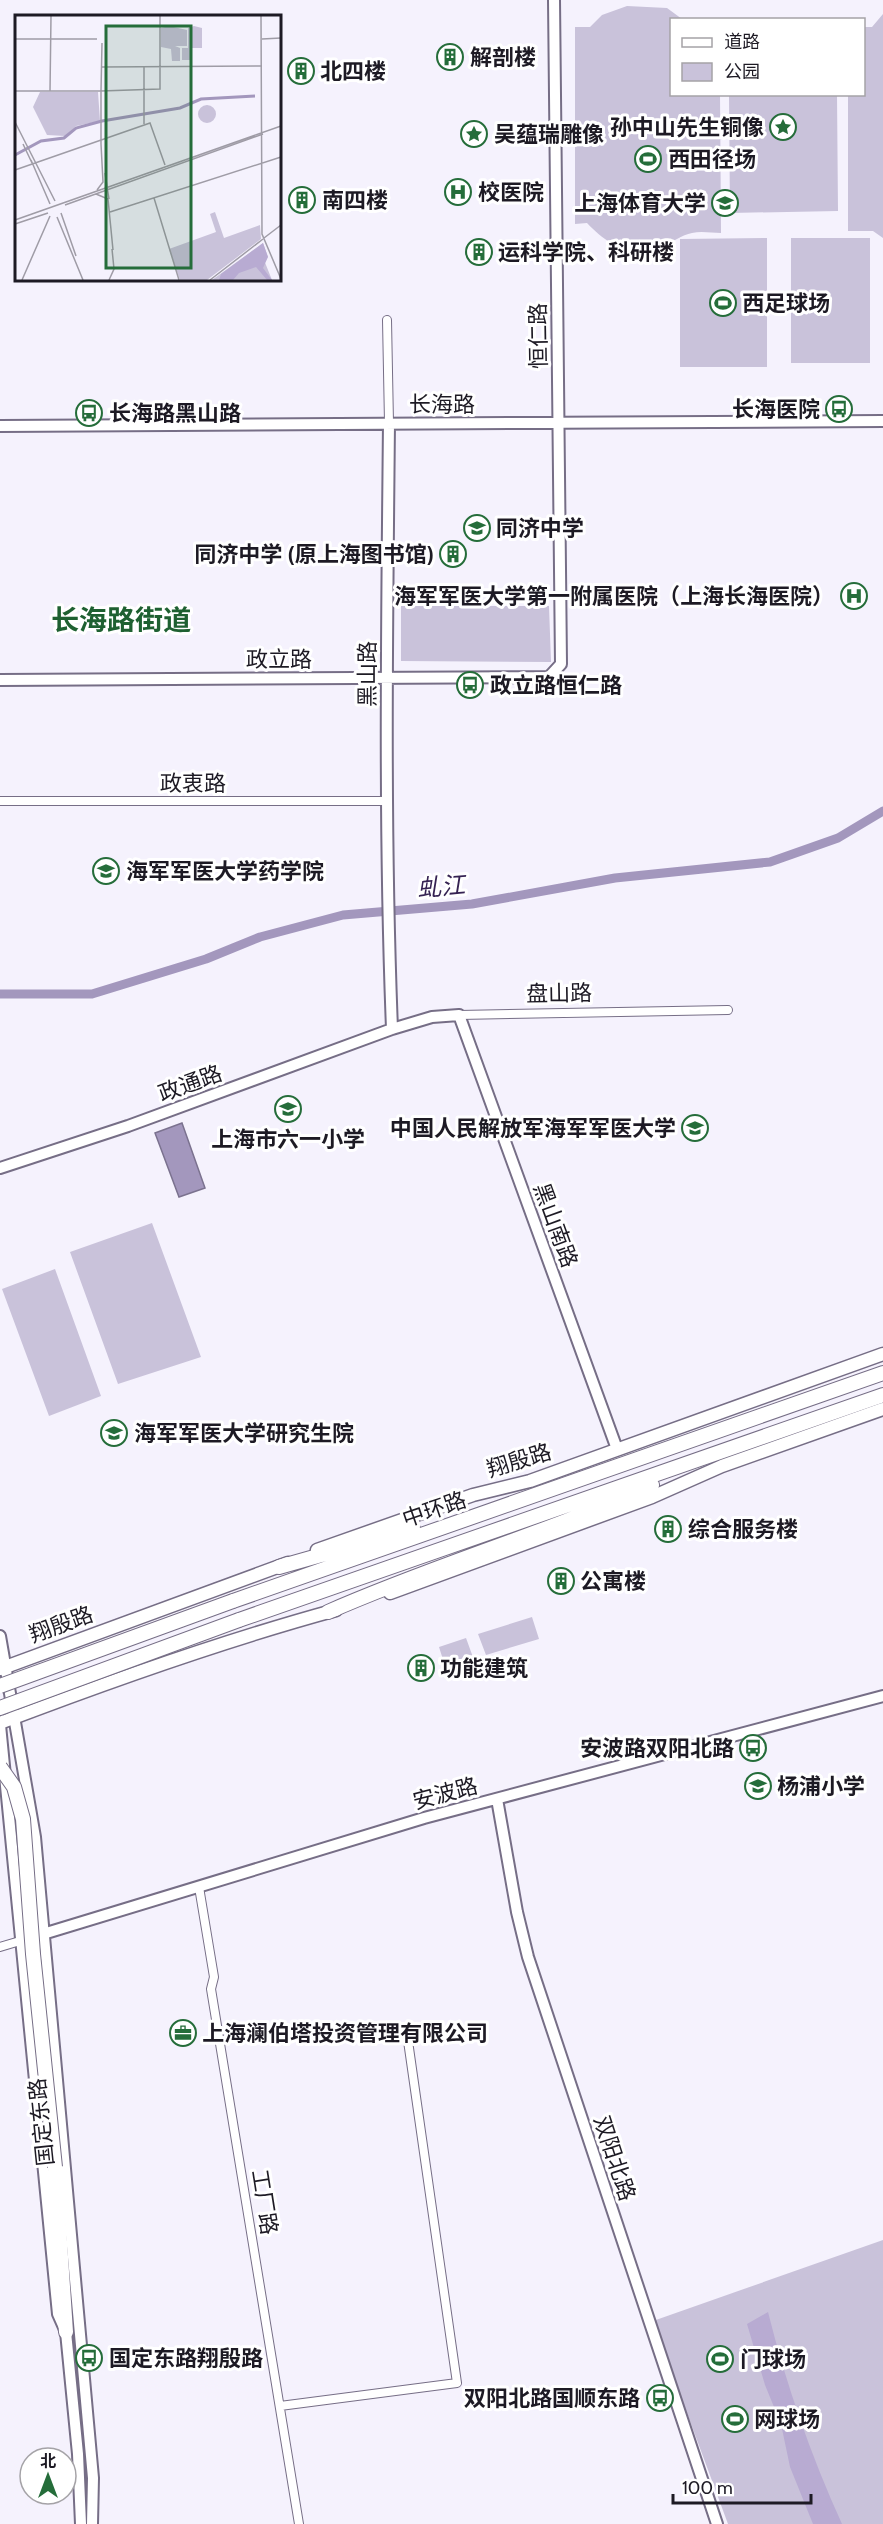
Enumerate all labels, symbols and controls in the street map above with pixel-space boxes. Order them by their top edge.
inset map [15,15,280,280]
legend [670,18,865,96]
text: 道路 [724,31,760,53]
building icon: 解剖楼 [435,42,465,72]
place label: 解剖楼 [470,44,536,71]
building icon: 北四楼 [286,56,316,86]
place label: 北四楼 [320,58,386,85]
text: 公园 [724,61,760,83]
place icon: 孙中山先生铜像 [768,112,798,142]
place label: 孙中山先生铜像 [610,114,764,141]
place icon: 吴蕴瑞雕像 [459,119,489,149]
place label: 吴蕴瑞雕像 [494,121,604,148]
sports icon: 西田径场 [633,144,663,174]
place label: 西田径场 [668,146,756,173]
hospital icon: 校医院 [443,177,473,207]
place label: 校医院 [478,179,544,206]
building icon: 南四楼 [287,185,317,215]
place label: 南四楼 [322,187,388,214]
school or university icon: 上海体育大学 [710,188,740,218]
place label: 上海体育大学 [574,190,706,217]
building icon: 运科学院、科研楼 [464,237,494,267]
place label: 运科学院、科研楼 [498,239,674,266]
sports icon: 西足球场 [708,288,738,318]
place label: 西足球场 [742,290,830,317]
street label: 恒仁路 [524,303,553,369]
street label: 长海路 [409,391,475,418]
bus stop icon: 长海医院 [824,394,854,424]
place label: 长海医院 [732,396,820,423]
bus stop icon: 长海路黑山路 [74,398,104,428]
place label: 长海路黑山路 [109,400,241,427]
school or university icon: 同济中学 [462,513,492,543]
place label: 同济中学 [496,515,584,542]
building icon: 同济中学 (原上海图书馆) [438,539,468,569]
place label: 同济中学 (原上海图书馆) [195,541,434,568]
hospital icon: 海军军医大学第一附属医院（上海长海医院） [839,581,869,611]
place label: 海军军医大学第一附属医院（上海长海医院） [394,583,834,610]
district label: 长海路街道 [51,603,191,637]
street label: 黑山路 [354,641,381,707]
street label: 政立路 [246,646,312,673]
bus stop icon: 政立路恒仁路 [455,670,485,700]
place label: 政立路恒仁路 [490,672,622,699]
street label: 政衷路 [160,770,226,797]
school or university icon: 海军军医大学药学院 [91,856,121,886]
place label: 海军军医大学药学院 [126,858,324,885]
water label: 虬江 [416,870,469,903]
street label: 盘山路 [526,979,592,1008]
street label: 政通路 [155,1059,226,1107]
school or university icon: 上海市六一小学 [273,1094,303,1124]
school or university icon: 中国人民解放军海军军医大学 [680,1113,710,1143]
place label: 中国人民解放军海军军医大学 [390,1115,676,1142]
place label: 上海市六一小学 [211,1126,365,1153]
street label: 黑山南路 [528,1179,583,1271]
school or university icon: 海军军医大学研究生院 [99,1418,129,1448]
place label: 海军军医大学研究生院 [134,1420,354,1447]
street label: 翔殷路 [484,1438,555,1483]
street label: 中环路 [399,1486,470,1533]
building icon: 综合服务楼 [653,1514,683,1544]
place label: 综合服务楼 [688,1516,798,1543]
building icon: 公寓楼 [546,1566,576,1596]
place label: 公寓楼 [580,1568,646,1595]
street label: 翔殷路 [26,1600,97,1648]
building icon: 功能建筑 [406,1653,436,1683]
place label: 功能建筑 [440,1655,528,1682]
bus stop icon: 安波路双阳北路 [738,1733,768,1763]
place label: 安波路双阳北路 [580,1735,734,1762]
school or university icon: 杨浦小学 [743,1771,773,1801]
street label: 安波路 [410,1772,481,1815]
place label: 杨浦小学 [777,1773,865,1800]
office icon: 上海澜伯塔投资管理有限公司 [168,2018,198,2048]
place label: 上海澜伯塔投资管理有限公司 [202,2020,488,2047]
street label: 国定东路 [23,2077,60,2167]
street label: 双阳北路 [588,2112,641,2204]
street label: 工厂路 [246,2167,283,2237]
bus stop icon: 国定东路翔殷路 [74,2343,104,2373]
sports icon: 门球场 [705,2344,735,2374]
place label: 国定东路翔殷路 [109,2345,263,2372]
place label: 门球场 [740,2346,806,2373]
bus stop icon: 双阳北路国顺东路 [645,2383,675,2413]
place label: 双阳北路国顺东路 [464,2385,640,2412]
sports icon: 网球场 [720,2404,750,2434]
place label: 网球场 [754,2406,820,2433]
north arrow [18,2446,78,2506]
text: 北 [40,2452,56,2471]
scale bar [673,2467,811,2505]
text: 100 m [682,2477,733,2499]

